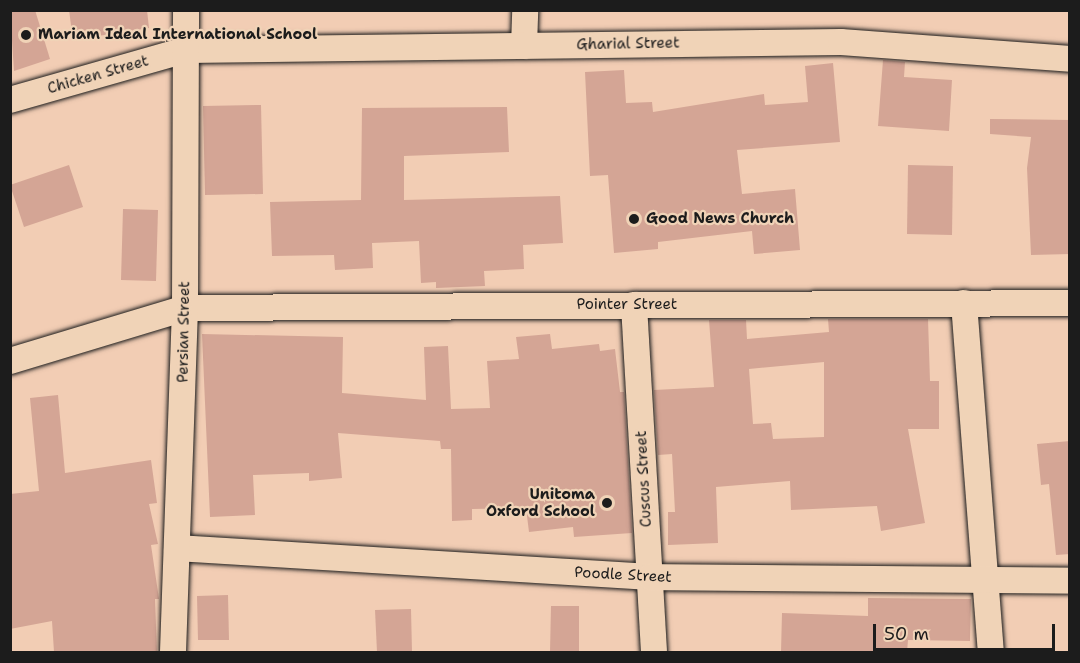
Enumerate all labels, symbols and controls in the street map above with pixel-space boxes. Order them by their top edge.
place label: Mariam Ideal International School [38,26,317,44]
marker: Mariam Ideal International School [19,28,33,42]
street label: Gharial Street [576,34,680,54]
street label: Chicken Street [45,52,151,98]
place label: Good News Church [646,210,794,228]
marker: Good News Church [627,212,641,226]
street label: Persian Street [174,281,194,383]
street label: Pointer Street [577,296,677,314]
street label: Cuscus Street [632,430,656,528]
place label: Unitoma Oxford School [486,485,595,520]
marker: Unitoma Oxford School [600,496,614,510]
street label: Poodle Street [574,563,672,587]
scale bar [876,612,1058,650]
text: 50 m [884,622,929,646]

